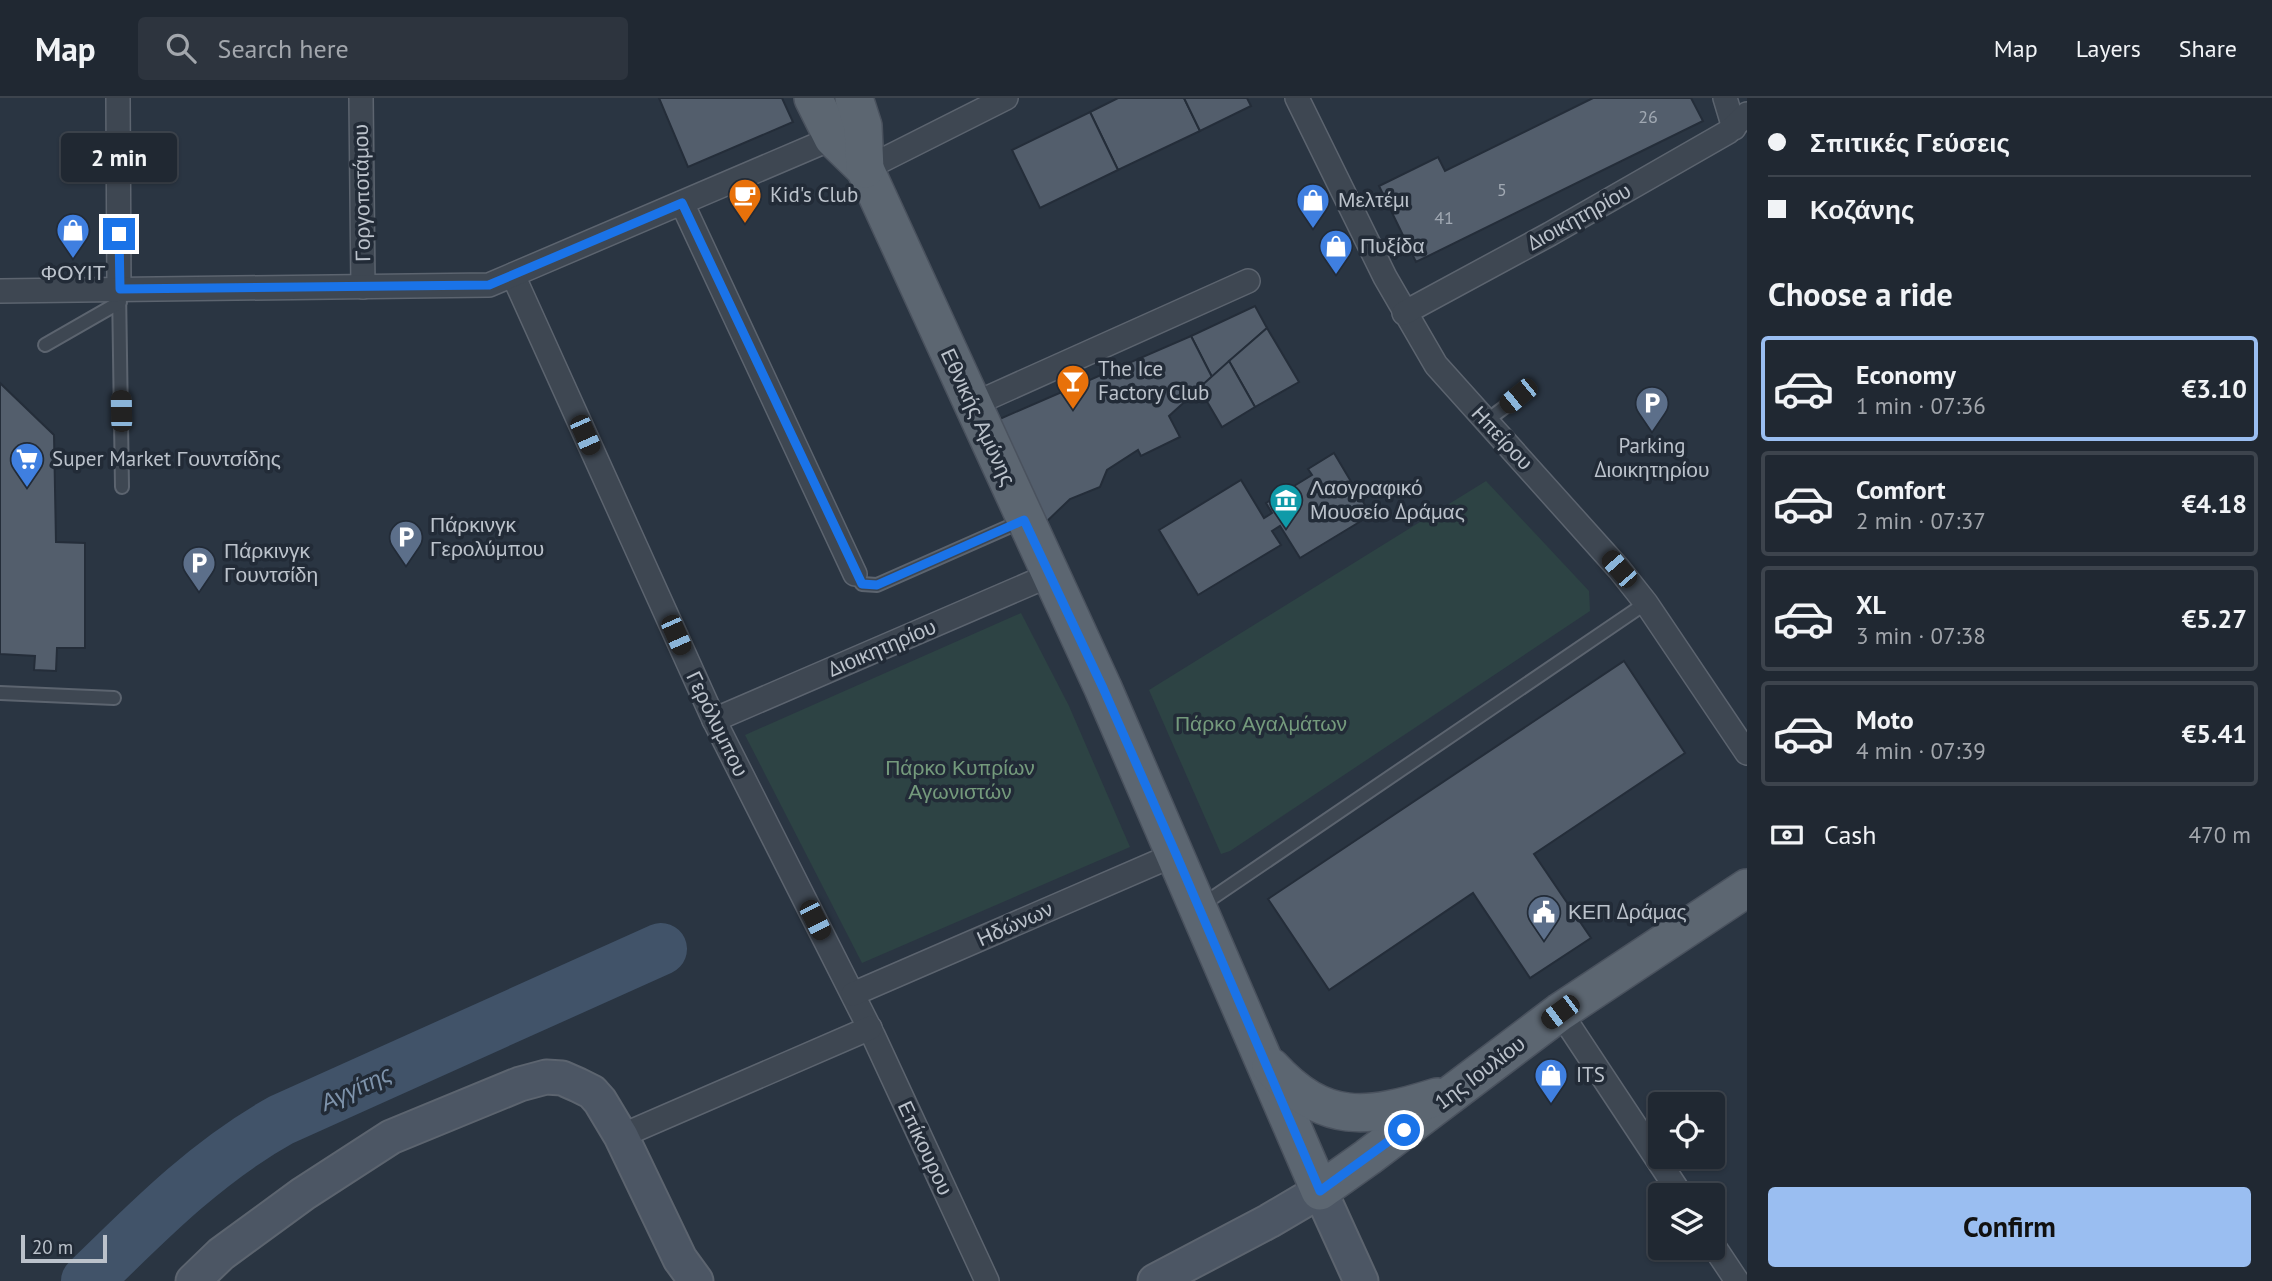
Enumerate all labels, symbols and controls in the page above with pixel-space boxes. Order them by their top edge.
search box [138,17,628,80]
text: Map [35,27,96,70]
icon: search [162,29,200,67]
text: Search here [218,32,349,65]
text: Map [1994,33,2038,64]
text: Layers [2076,33,2141,64]
text: Share [2179,33,2237,64]
house number: 26 [1638,105,1658,128]
street label: Γοργοποτάμου [347,124,376,262]
text: Σπιτικές Γεύσεις [1810,126,2010,159]
callout: 2 min [61,132,177,181]
text: 2 min [91,143,147,172]
cafe icon: Kid's Club [726,176,764,225]
street label: Διοικητηρίου [1522,177,1636,256]
house number: 5 [1497,178,1507,201]
place label: Kid's Club [770,181,858,208]
shop icon: Μελτέμι [1294,181,1332,230]
place label: Μελτέμι [1338,186,1410,213]
text: Κοζάνης [1810,193,1914,226]
house number: 41 [1434,206,1454,229]
shop icon: ΦΟΥΙΤ [54,211,92,260]
route end [103,218,135,250]
shop icon: Πυξίδα [1317,227,1355,276]
place label: Πυξίδα [1360,232,1425,259]
place label: ΦΟΥΙΤ [40,259,106,286]
text: Choose a ride [1768,273,1953,315]
street label: Εθνικής Αμύνης [935,344,1022,490]
place label: The Ice Factory Club [1098,355,1209,406]
icon: car [1772,357,1835,420]
text: Economy [1856,358,1956,391]
bar icon: The Ice Factory Club [1054,362,1092,411]
text: €3.10 [2182,372,2247,405]
car [1496,375,1541,417]
parking icon: Parking Διοικητηρίου [1633,384,1671,433]
car [111,390,132,432]
text: 1 min · 07:36 [1856,391,1986,420]
street label: Ηπείρου [1466,400,1539,475]
car [567,412,604,458]
place label: Parking Διοικητηρίου [1595,432,1709,483]
supermarket icon: Super Market Γουντσίδης [8,440,46,489]
place label: Super Market Γουντσίδης [52,445,281,472]
icon: car [1772,472,1835,535]
text: Comfort [1856,473,1946,506]
place label: Λαογραφικό Μουσείο Δράμας [1310,474,1465,525]
museum icon: Λαογραφικό Μουσείο Δράμας [1267,481,1305,530]
text: €4.18 [2182,487,2247,520]
text: 2 min · 07:37 [1856,506,1986,535]
place label: Πάρκινγκ Γερολύμπου [430,511,544,562]
parking icon: Πάρκινγκ Γερολύμπου [387,518,425,567]
place label: Πάρκινγκ Γουντσίδη [224,537,318,588]
parking icon: Πάρκινγκ Γουντσίδη [180,544,218,593]
car [1598,546,1641,592]
icon: car [1772,587,1835,650]
text: XL [1856,588,1886,621]
text: €5.27 [2182,602,2247,635]
car [658,612,695,658]
street label: Διοικητηρίου [824,613,940,682]
text: 3 min · 07:38 [1856,621,1986,650]
street label: Γερόλυμπου [680,666,755,781]
icon: car [1772,702,1835,765]
text: Moto [1856,703,1914,736]
park label: Πάρκο Αγαλμάτων [1175,710,1347,737]
text: €5.41 [2182,717,2247,750]
text: 4 min · 07:39 [1856,736,1986,765]
park label: Πάρκο Κυπρίων Αγωνιστών [885,754,1035,805]
icon: cash [1768,816,1806,854]
text: Cash [1824,818,1876,851]
text: 470 m [2189,820,2251,849]
public building icon: ΚΕΠ Δράμας [1525,893,1563,942]
street label: Ηδώνων [972,895,1057,952]
car [797,897,834,943]
place label: ΚΕΠ Δράμας [1568,898,1687,925]
car [1537,991,1584,1033]
street label: 1ης Ιουλίου [1429,1030,1530,1115]
shop icon: ITS [1532,1056,1570,1105]
water label: Αγγίτης [314,1058,397,1118]
place label: ITS [1576,1061,1605,1088]
map controls [1648,1092,1725,1260]
button: locate [1648,1092,1725,1169]
street label: Επίκουρου [892,1096,959,1199]
route start [1388,1114,1420,1146]
button: layers [1648,1183,1725,1260]
button: Confirm [1768,1187,2251,1267]
scale bar [21,1232,107,1264]
text: 20 m [32,1235,73,1259]

